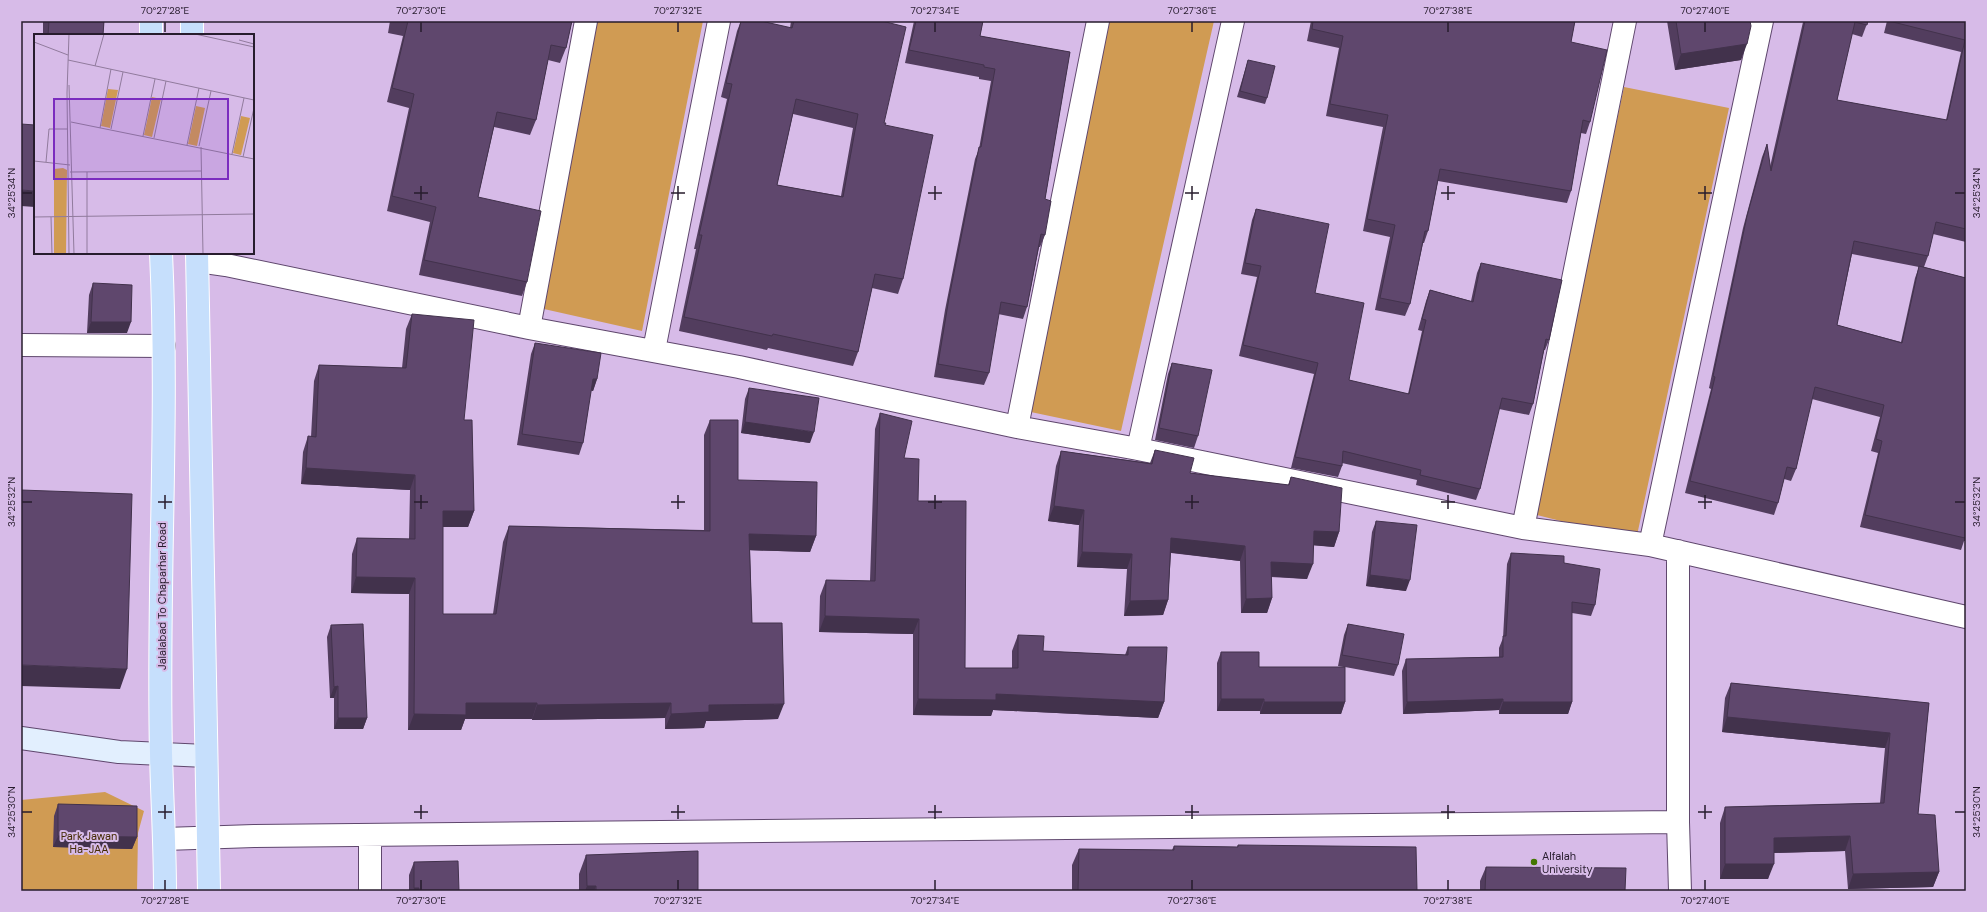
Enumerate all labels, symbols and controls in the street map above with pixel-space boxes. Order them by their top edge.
text: 70°27'28"E [141,4,190,17]
text: 70°27'30"E [396,4,446,17]
text: 70°27'32"E [654,4,703,17]
text: 70°27'34"E [911,4,960,17]
text: 70°27'36"E [1167,4,1217,17]
text: 70°27'38"E [1424,4,1473,17]
text: 70°27'40"E [1680,4,1730,17]
inset map [34,34,254,254]
text: 34°25'34"N [5,168,18,218]
text: 34°25'34"N [1970,168,1983,218]
text: 34°25'32"N [5,477,18,527]
text: 34°25'32"N [1970,477,1983,527]
street label: Jalalabad To Chaparhar Road [155,522,169,670]
text: 34°25'30"N [5,786,18,838]
text: 34°25'30"N [1970,786,1983,838]
park label: Park Jawan Ha-JAA [61,829,117,856]
place label: Alfalah University [1542,849,1593,876]
marker: Alfalah University [1529,857,1539,867]
text: 70°27'28"E [141,894,190,907]
text: 70°27'30"E [396,894,446,907]
text: 70°27'32"E [654,894,703,907]
text: 70°27'34"E [911,894,960,907]
text: 70°27'36"E [1167,894,1217,907]
text: 70°27'38"E [1424,894,1473,907]
text: 70°27'40"E [1680,894,1730,907]

